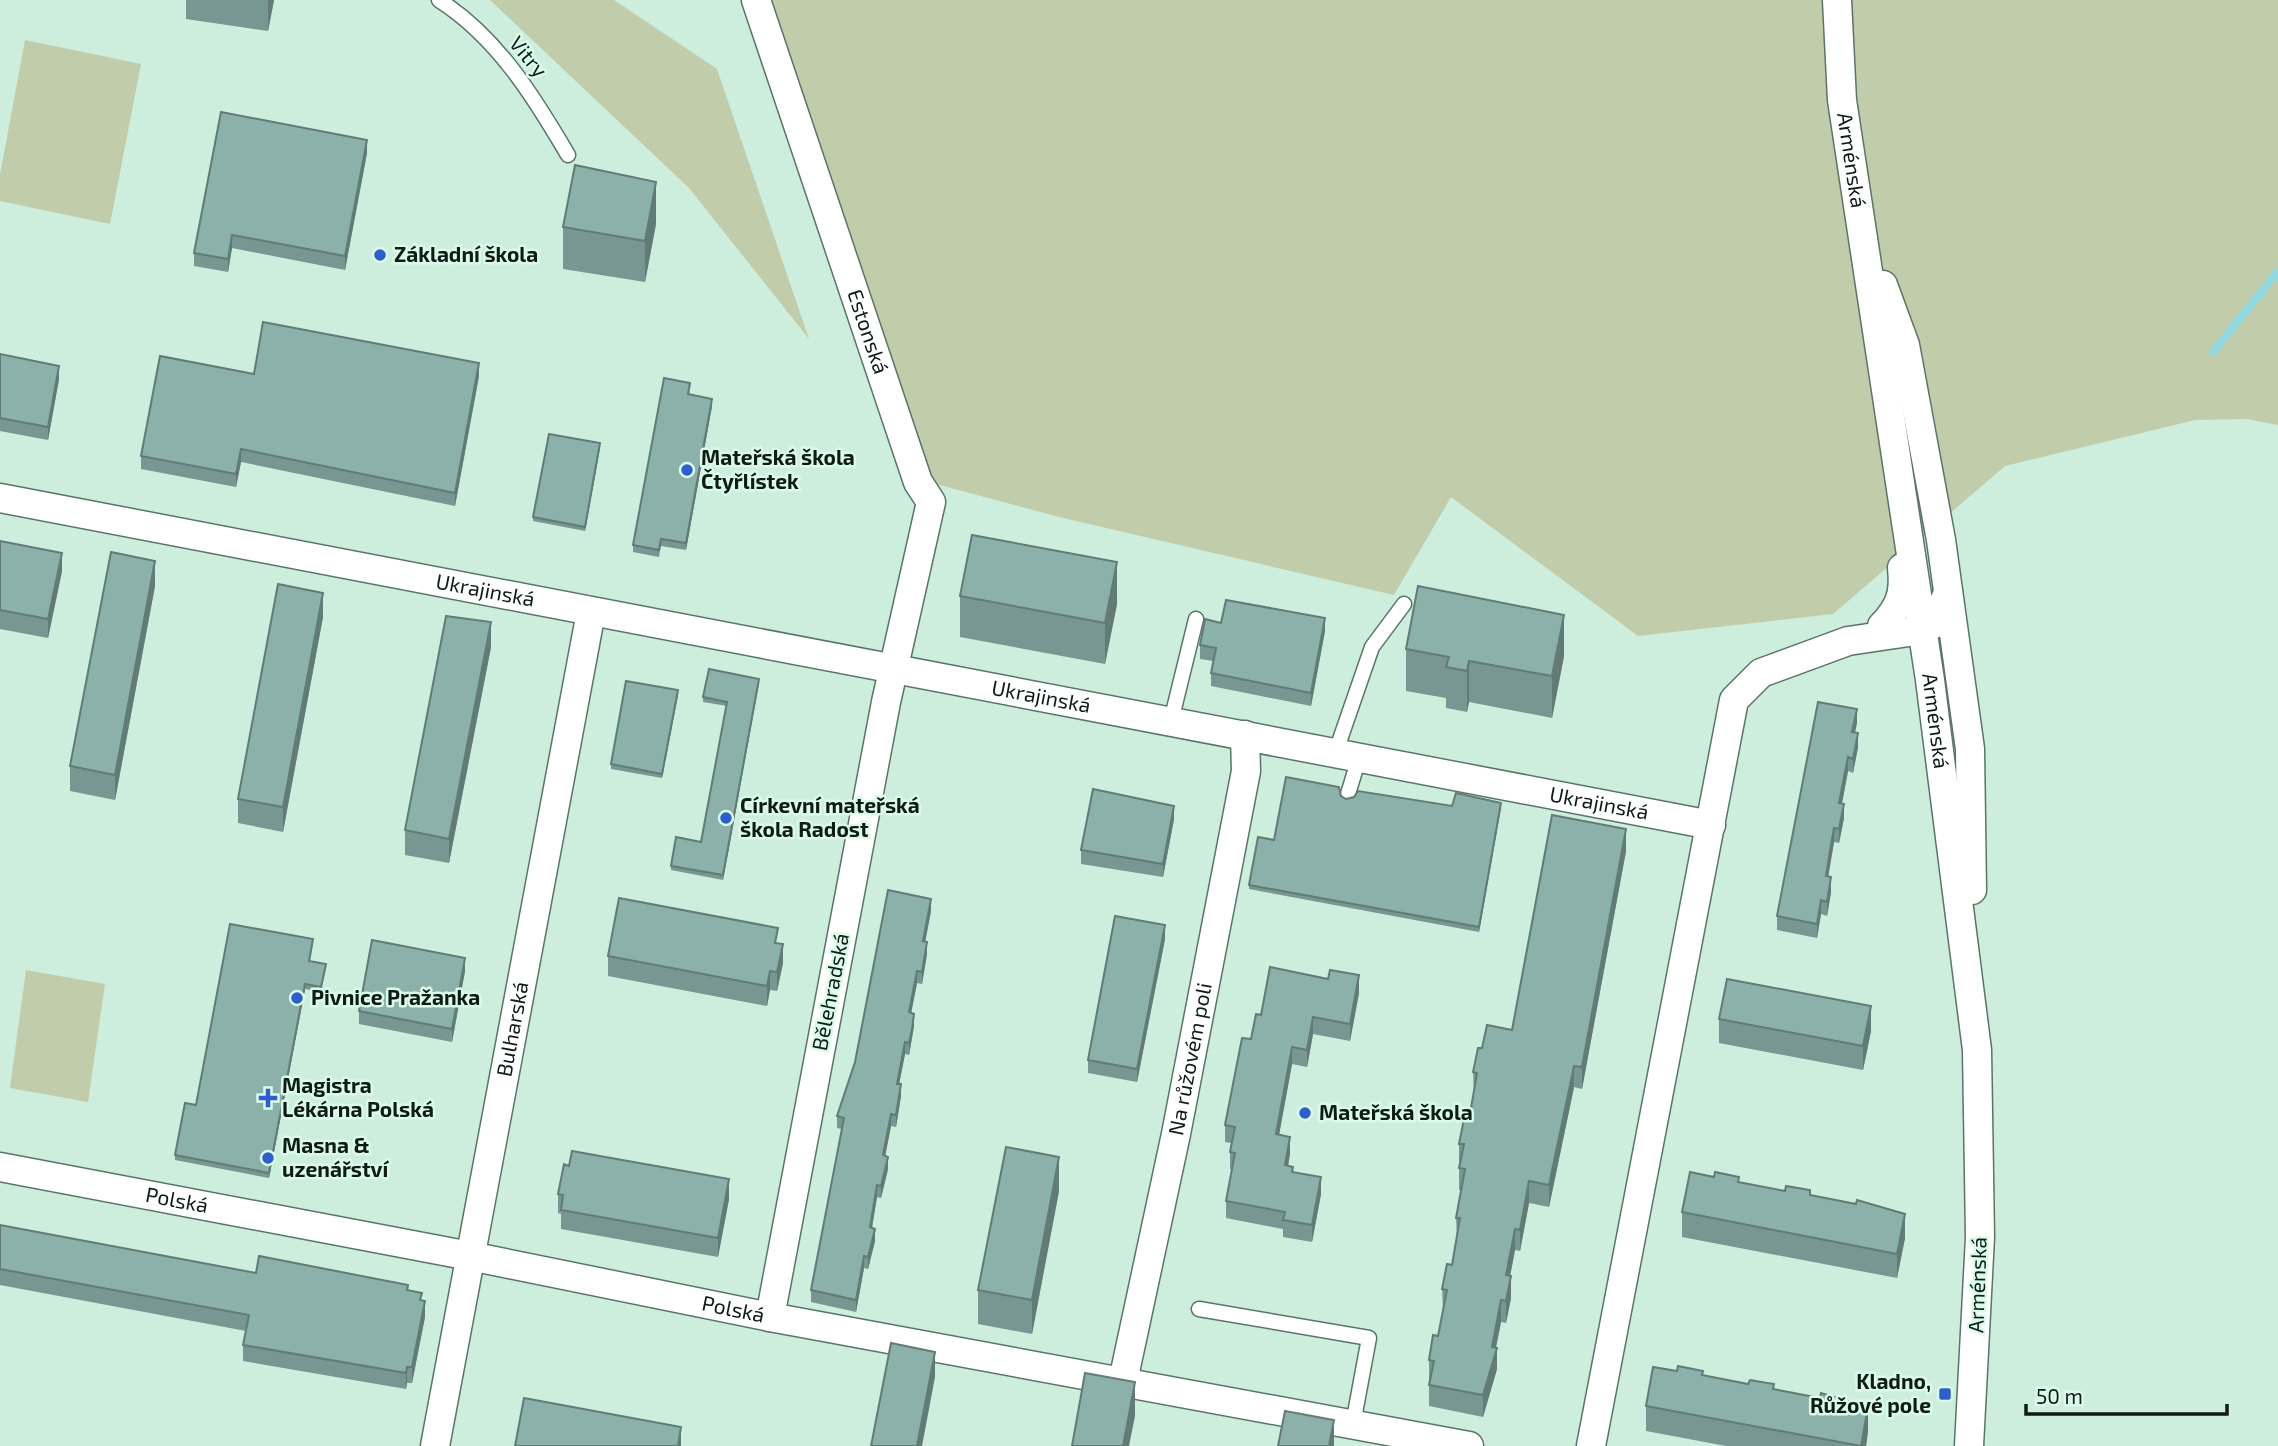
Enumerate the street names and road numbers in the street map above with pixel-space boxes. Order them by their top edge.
street label: Vitry [505,31,553,82]
street label: Arménská [1833,110,1872,209]
street label: Estonská [843,286,895,377]
street label: Ukrajinská [434,568,537,611]
street label: Arménská [1918,671,1955,770]
street label: Ukrajinská [990,674,1093,717]
street label: Ukrajinská [1548,780,1651,824]
street label: Bělehradská [806,931,853,1052]
street label: Bulharská [490,979,533,1079]
street label: Na růžovém poli [1162,980,1216,1137]
street label: Polská [144,1181,211,1217]
street label: Arménská [1962,1236,1991,1333]
street label: Polská [700,1289,767,1327]

